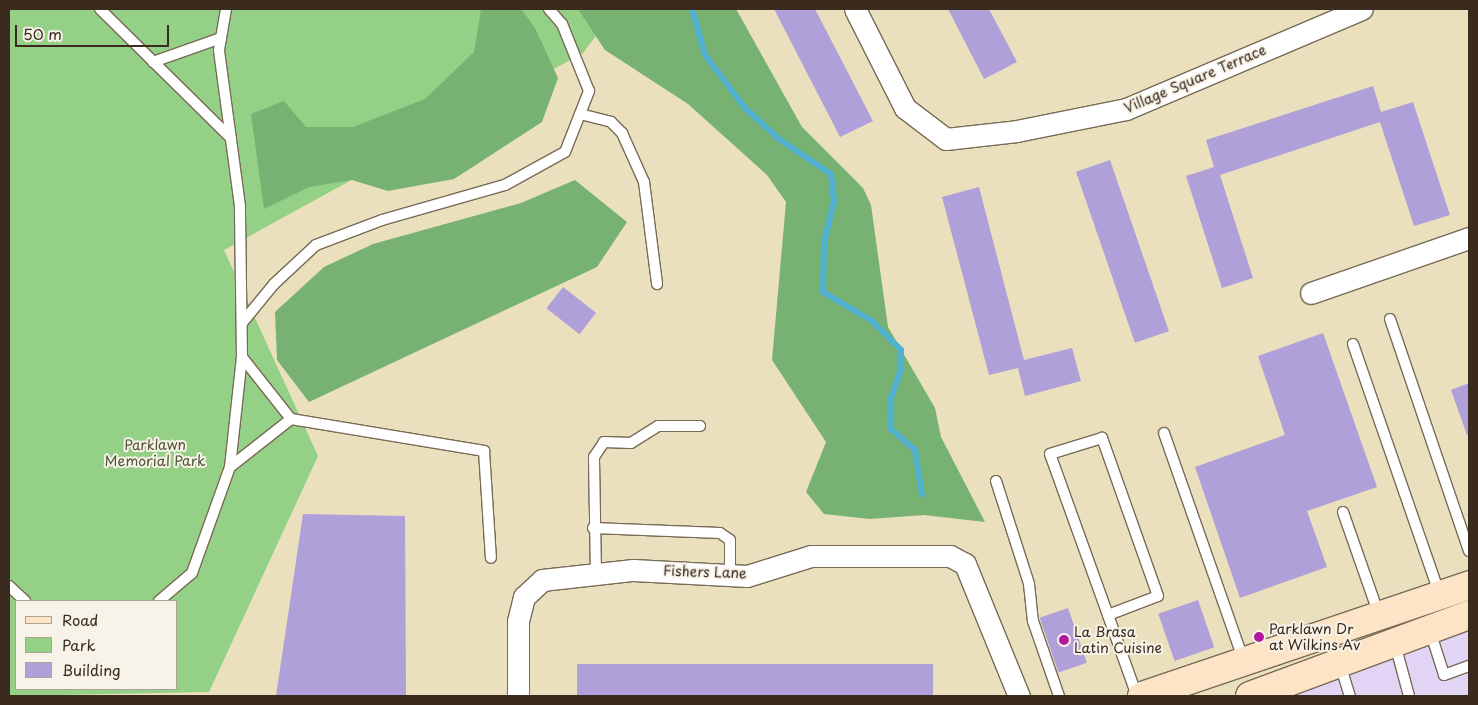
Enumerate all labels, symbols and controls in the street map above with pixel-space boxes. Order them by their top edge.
scale bar [18,15,171,47]
text: 50 m [23,22,62,45]
street label: Village Square Terrace [1122,42,1268,116]
park label: Parklawn Memorial Park [105,437,205,470]
street label: Fishers Lane [663,562,747,582]
legend [15,600,178,690]
text: Road [62,608,98,631]
place label: Parklawn Dr at Wilkins Av [1269,621,1360,654]
place label: La Brasa Latin Cuisine [1074,624,1162,656]
marker: Parklawn Dr at Wilkins Av [1253,631,1265,643]
text: Park [62,633,96,656]
marker: La Brasa Latin Cuisine [1058,634,1070,646]
text: Building [62,658,121,681]

